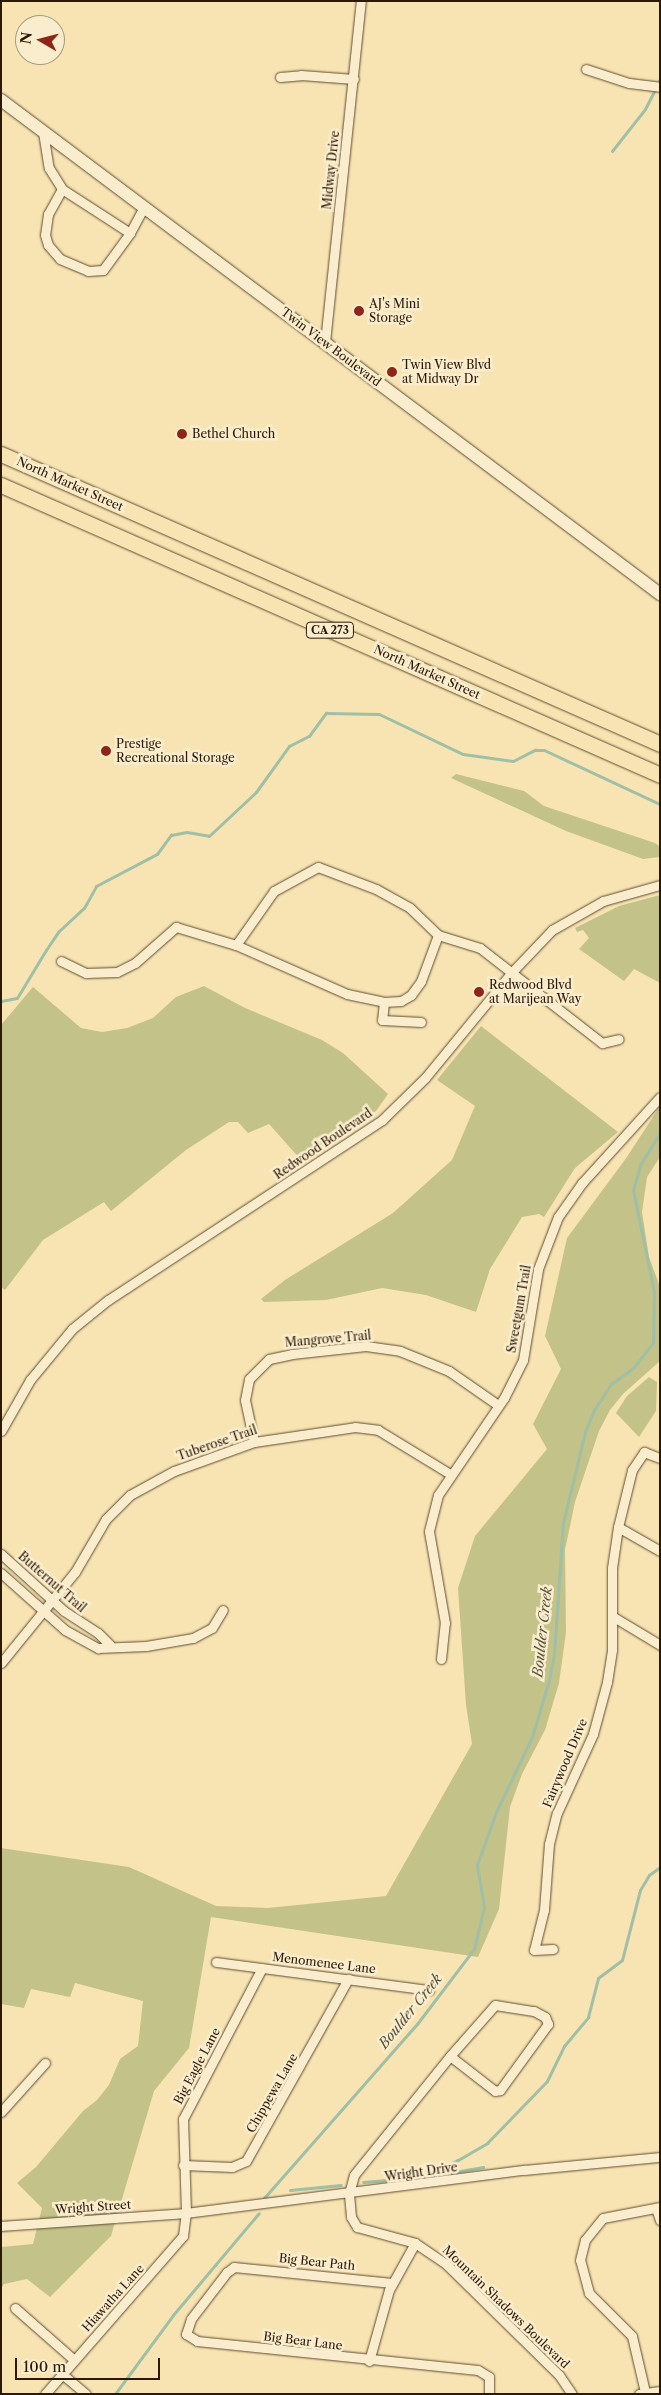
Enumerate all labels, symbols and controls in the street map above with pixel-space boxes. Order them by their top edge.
north arrow [15,15,65,65]
text: N [16,31,36,45]
street label: Midway Drive [320,130,342,210]
place label: AJ's Mini Storage [369,297,420,325]
street label: Twin View Boulevard [278,304,384,390]
marker: AJ's Mini Storage [353,305,365,317]
place label: Twin View Blvd at Midway Dr [402,358,492,386]
marker: Twin View Blvd at Midway Dr [386,366,398,378]
place label: Bethel Church [192,427,275,441]
marker: Bethel Church [176,428,188,440]
street label: North Market Street [15,454,125,514]
road number: CA 273 [305,622,355,638]
street label: North Market Street [372,642,482,702]
place label: Prestige Recreational Storage [116,737,235,765]
marker: Prestige Recreational Storage [100,745,112,757]
place label: Redwood Blvd at Marijean Way [489,978,582,1006]
marker: Redwood Blvd at Marijean Way [473,986,485,998]
street label: Redwood Boulevard [271,1106,375,1182]
street label: Sweetgum Trail [504,1264,534,1354]
street label: Mangrove Trail [284,1328,372,1350]
street label: Tuberose Trail [175,1422,259,1464]
street label: Butternut Trail [15,1549,89,1615]
water label: Boulder Creek [529,1586,555,1678]
street label: Fairywood Drive [540,1716,590,1810]
street label: Menomenee Lane [272,1950,376,1976]
water label: Boulder Creek [375,1970,445,2052]
street label: Big Eagle Lane [171,2025,223,2107]
street label: Chippewa Lane [243,2051,301,2135]
street label: Wright Drive [384,2160,458,2184]
street label: Wright Street [54,2197,132,2217]
street label: Mountain Shadows Boulevard [440,2243,572,2371]
street label: Big Bear Path [278,2251,356,2273]
street label: Hiawatha Lane [79,2261,147,2335]
street label: Big Bear Lane [263,2329,343,2353]
scale bar [18,2348,162,2380]
text: 100 m [23,2357,66,2376]

